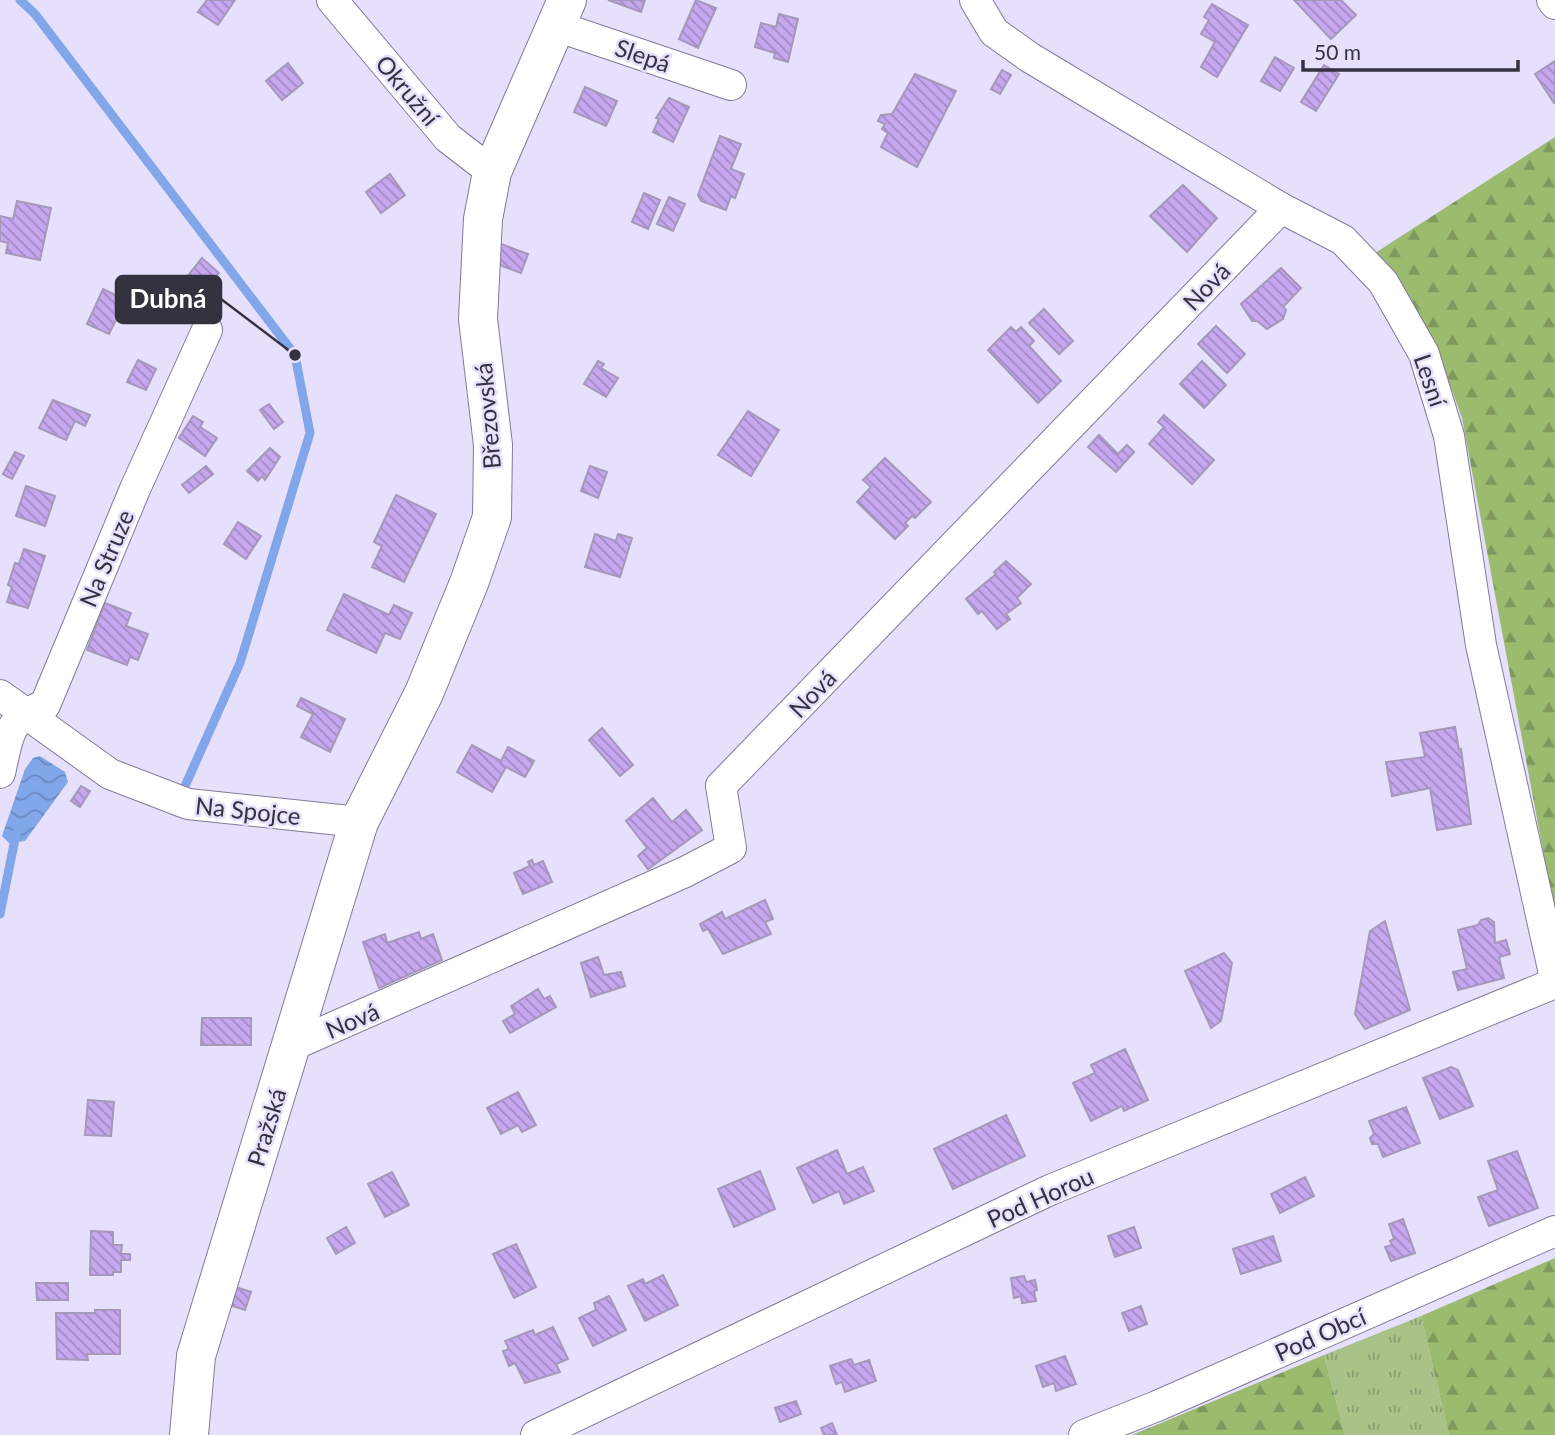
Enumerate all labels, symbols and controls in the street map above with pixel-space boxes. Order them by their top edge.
scale bar [1303,28,1518,72]
street label: Slepá [612,32,674,78]
text: 50 m [1314,39,1361,64]
street label: Okružní [370,49,447,132]
street label: Nová [1176,256,1236,316]
callout: Dubná [116,276,221,323]
text: Dubná [130,282,206,314]
street label: Lesní [1409,350,1454,411]
street label: Březovská [468,362,506,470]
street label: Na Struze [73,505,139,611]
street label: Nová [782,663,842,723]
street label: Na Spojce [194,790,302,830]
street label: Nová [321,996,383,1044]
street label: Pražská [240,1084,292,1170]
street label: Pod Horou [982,1161,1098,1233]
street label: Pod Obcí [1270,1301,1371,1367]

